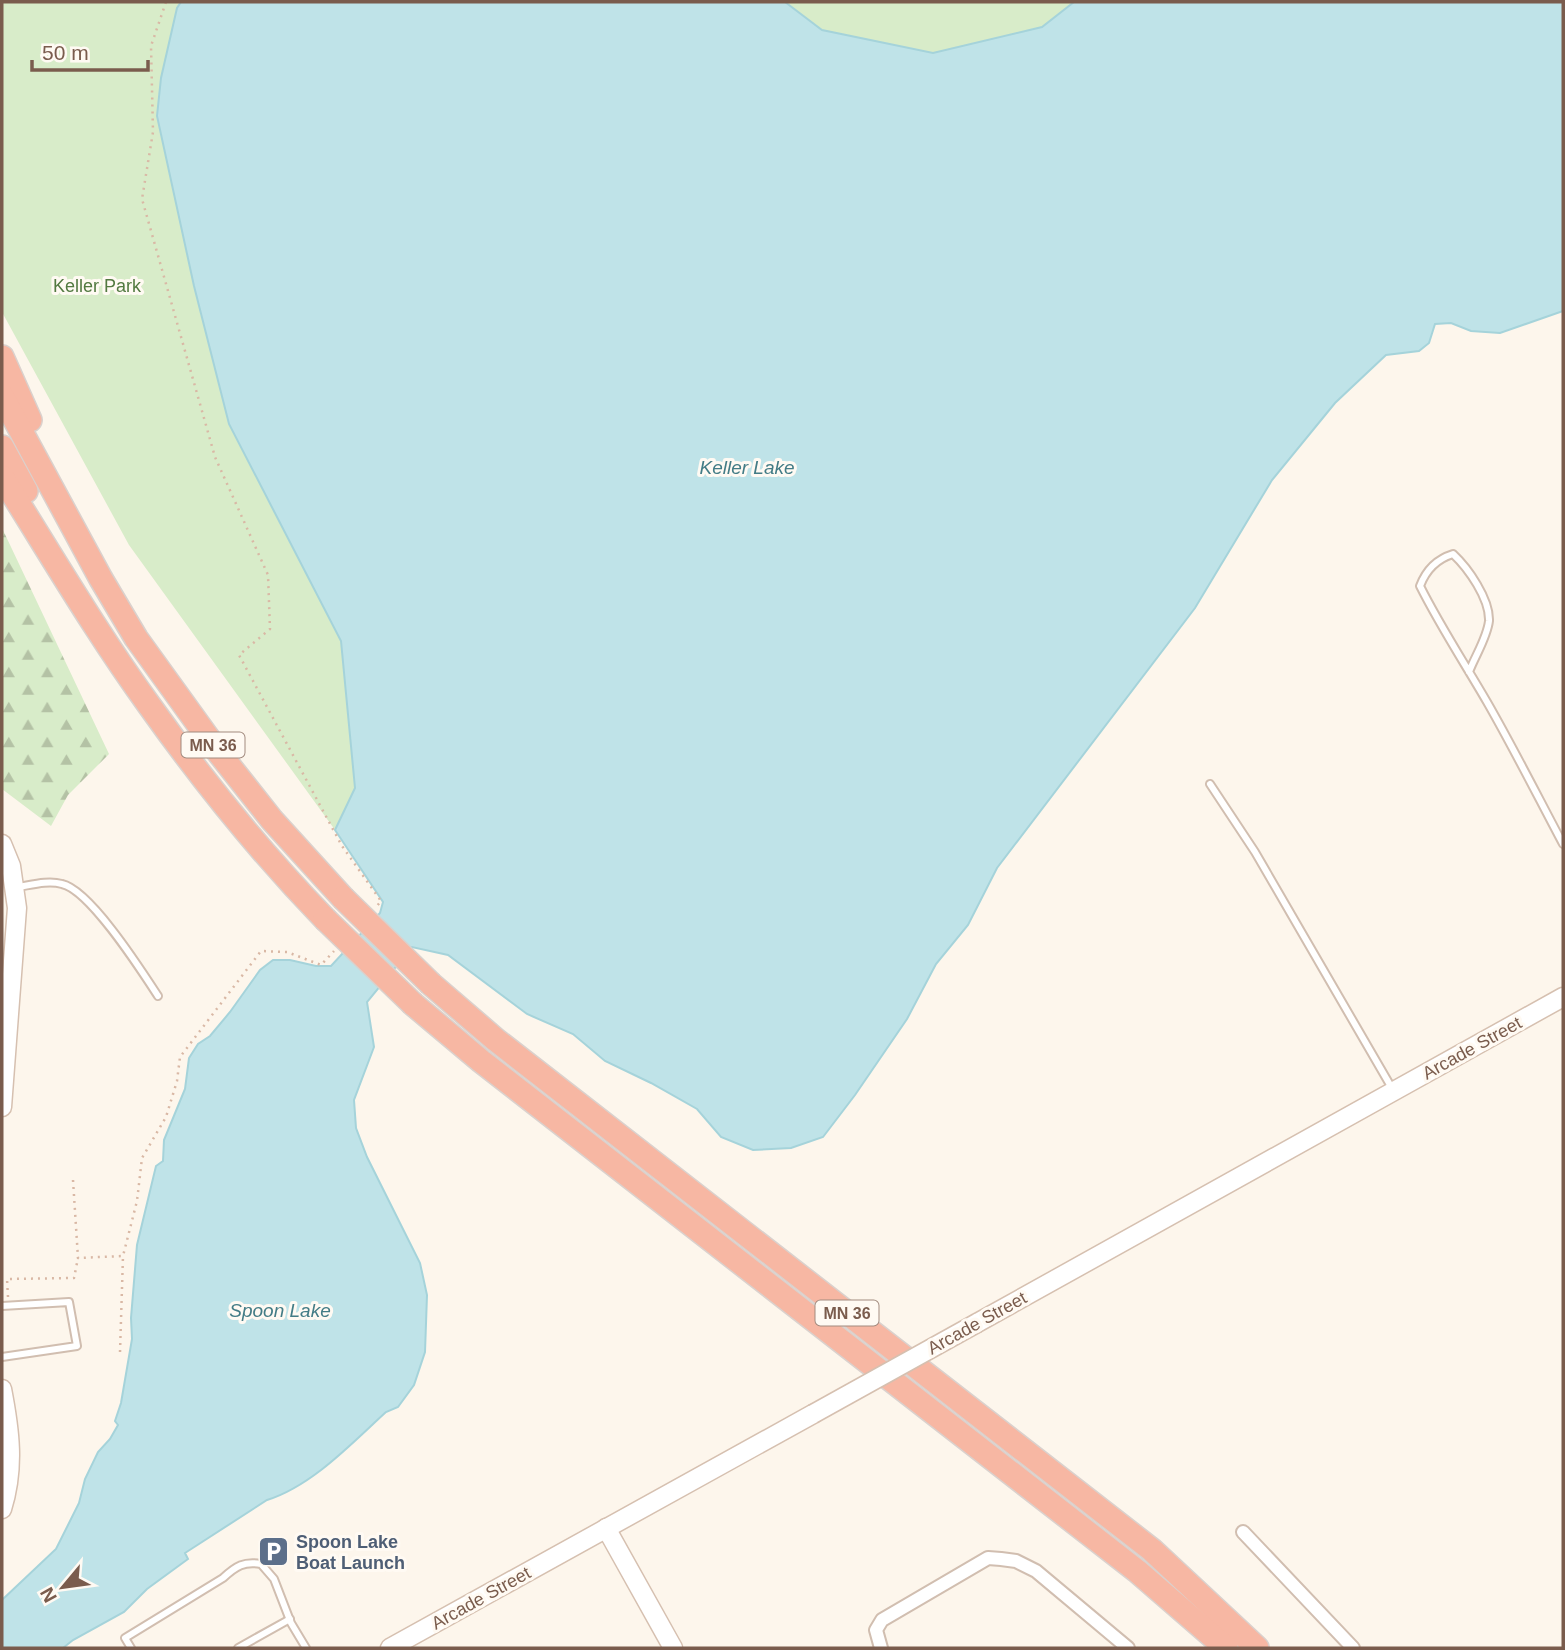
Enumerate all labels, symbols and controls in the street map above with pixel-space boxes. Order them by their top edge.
scale bar [32,28,147,72]
text: 50 m [42,41,89,64]
park label: Keller Park [53,276,142,296]
water label: Keller Lake [699,457,795,478]
road number: MN 36 [182,732,244,758]
street label: Arcade Street [1419,1013,1525,1083]
street label: Arcade Street [924,1288,1030,1358]
water label: Spoon Lake [229,1300,331,1321]
road number: MN 36 [816,1301,878,1326]
place label: Spoon Lake Boat Launch [296,1532,405,1573]
parking icon: Spoon Lake Boat Launch [256,1535,290,1569]
north arrow [28,1552,98,1622]
street label: Arcade Street [428,1563,534,1633]
text: N [36,1584,61,1606]

